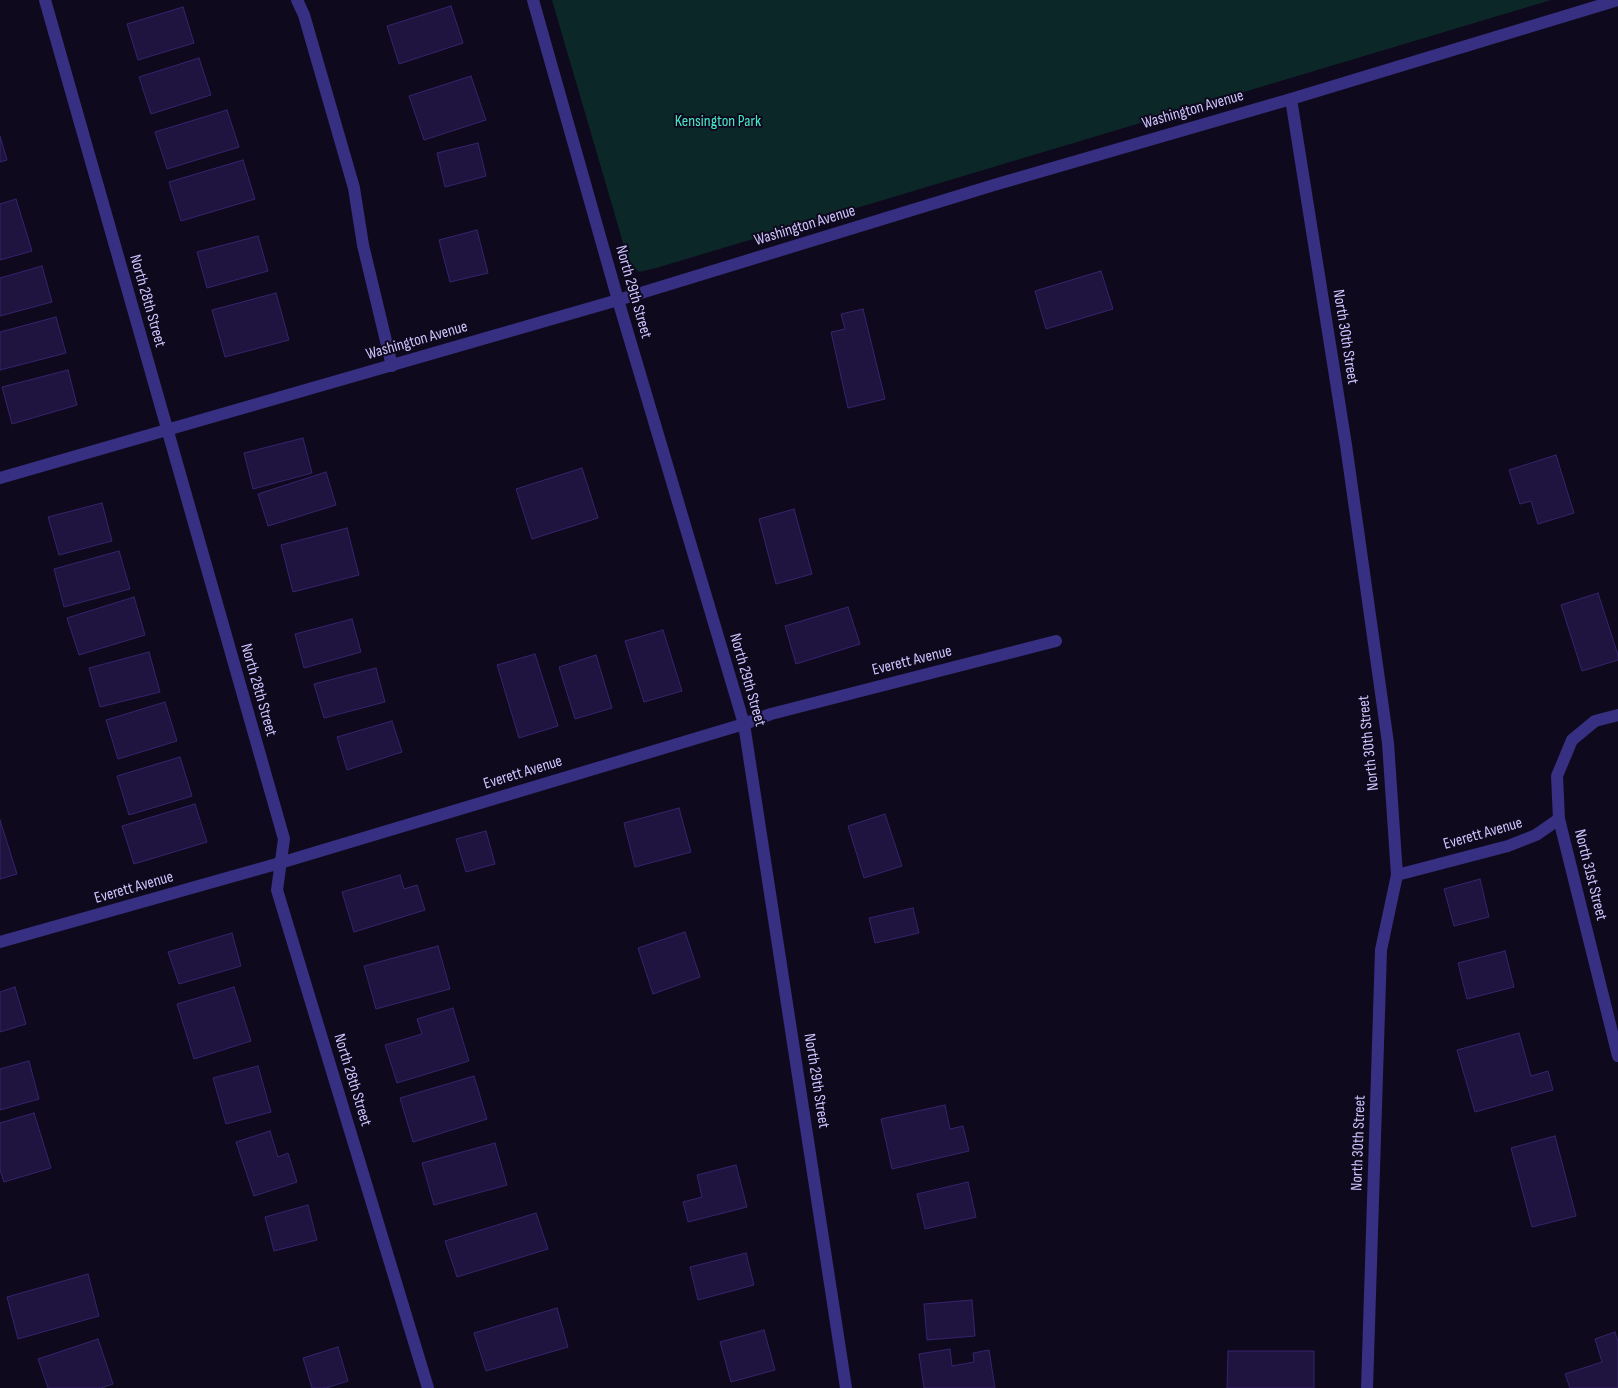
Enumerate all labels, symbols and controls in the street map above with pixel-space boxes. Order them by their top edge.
street label: Washington Avenue [1140,86,1246,134]
park label: Kensington Park [675,112,761,132]
street label: Washington Avenue [752,202,858,250]
street label: North 29th Street [611,243,655,341]
street label: North 28th Street [125,252,169,350]
street label: North 30th Street [1328,288,1362,386]
street label: Washington Avenue [364,317,470,365]
street label: North 29th Street [725,631,769,729]
street label: North 28th Street [236,641,280,739]
street label: Everett Avenue [870,642,954,680]
street label: North 30th Street [1354,694,1384,792]
street label: Everett Avenue [481,752,565,794]
street label: Everett Avenue [1441,814,1525,854]
street label: North 31st Street [1569,828,1611,922]
street label: Everett Avenue [92,868,176,908]
street label: North 28th Street [329,1032,375,1128]
street label: North 29th Street [799,1032,833,1130]
street label: North 30th Street [1348,1095,1370,1191]

